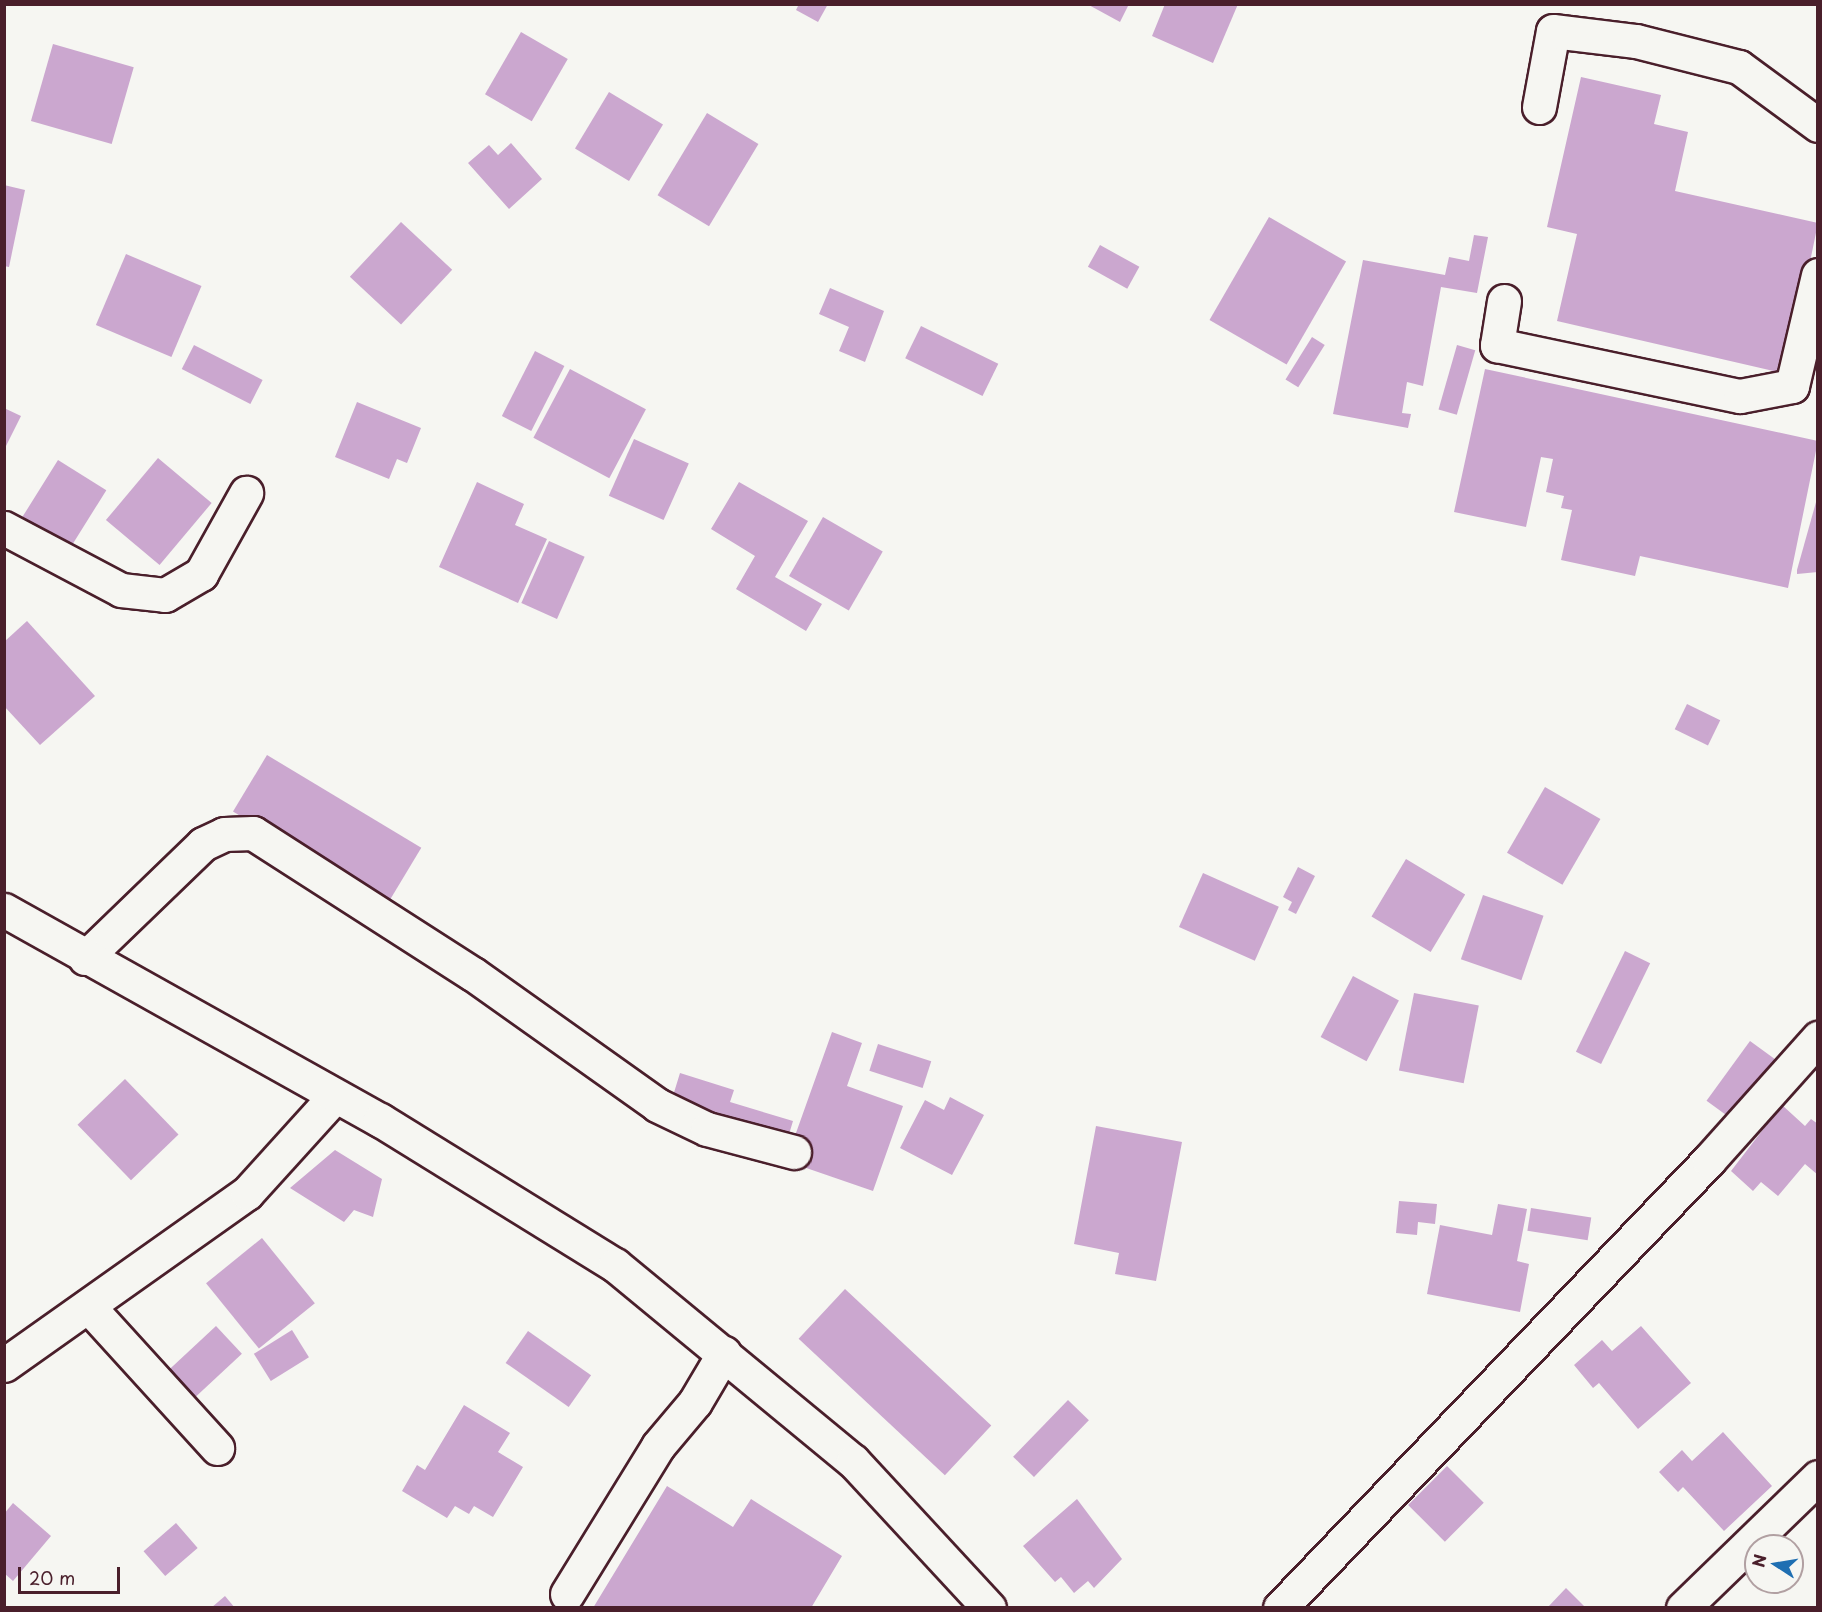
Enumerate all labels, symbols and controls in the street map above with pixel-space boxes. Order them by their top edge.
north arrow [1744,1534,1804,1594]
text: N [1745,1552,1771,1569]
scale bar [21,1555,123,1593]
text: 20 m [29,1564,75,1591]

